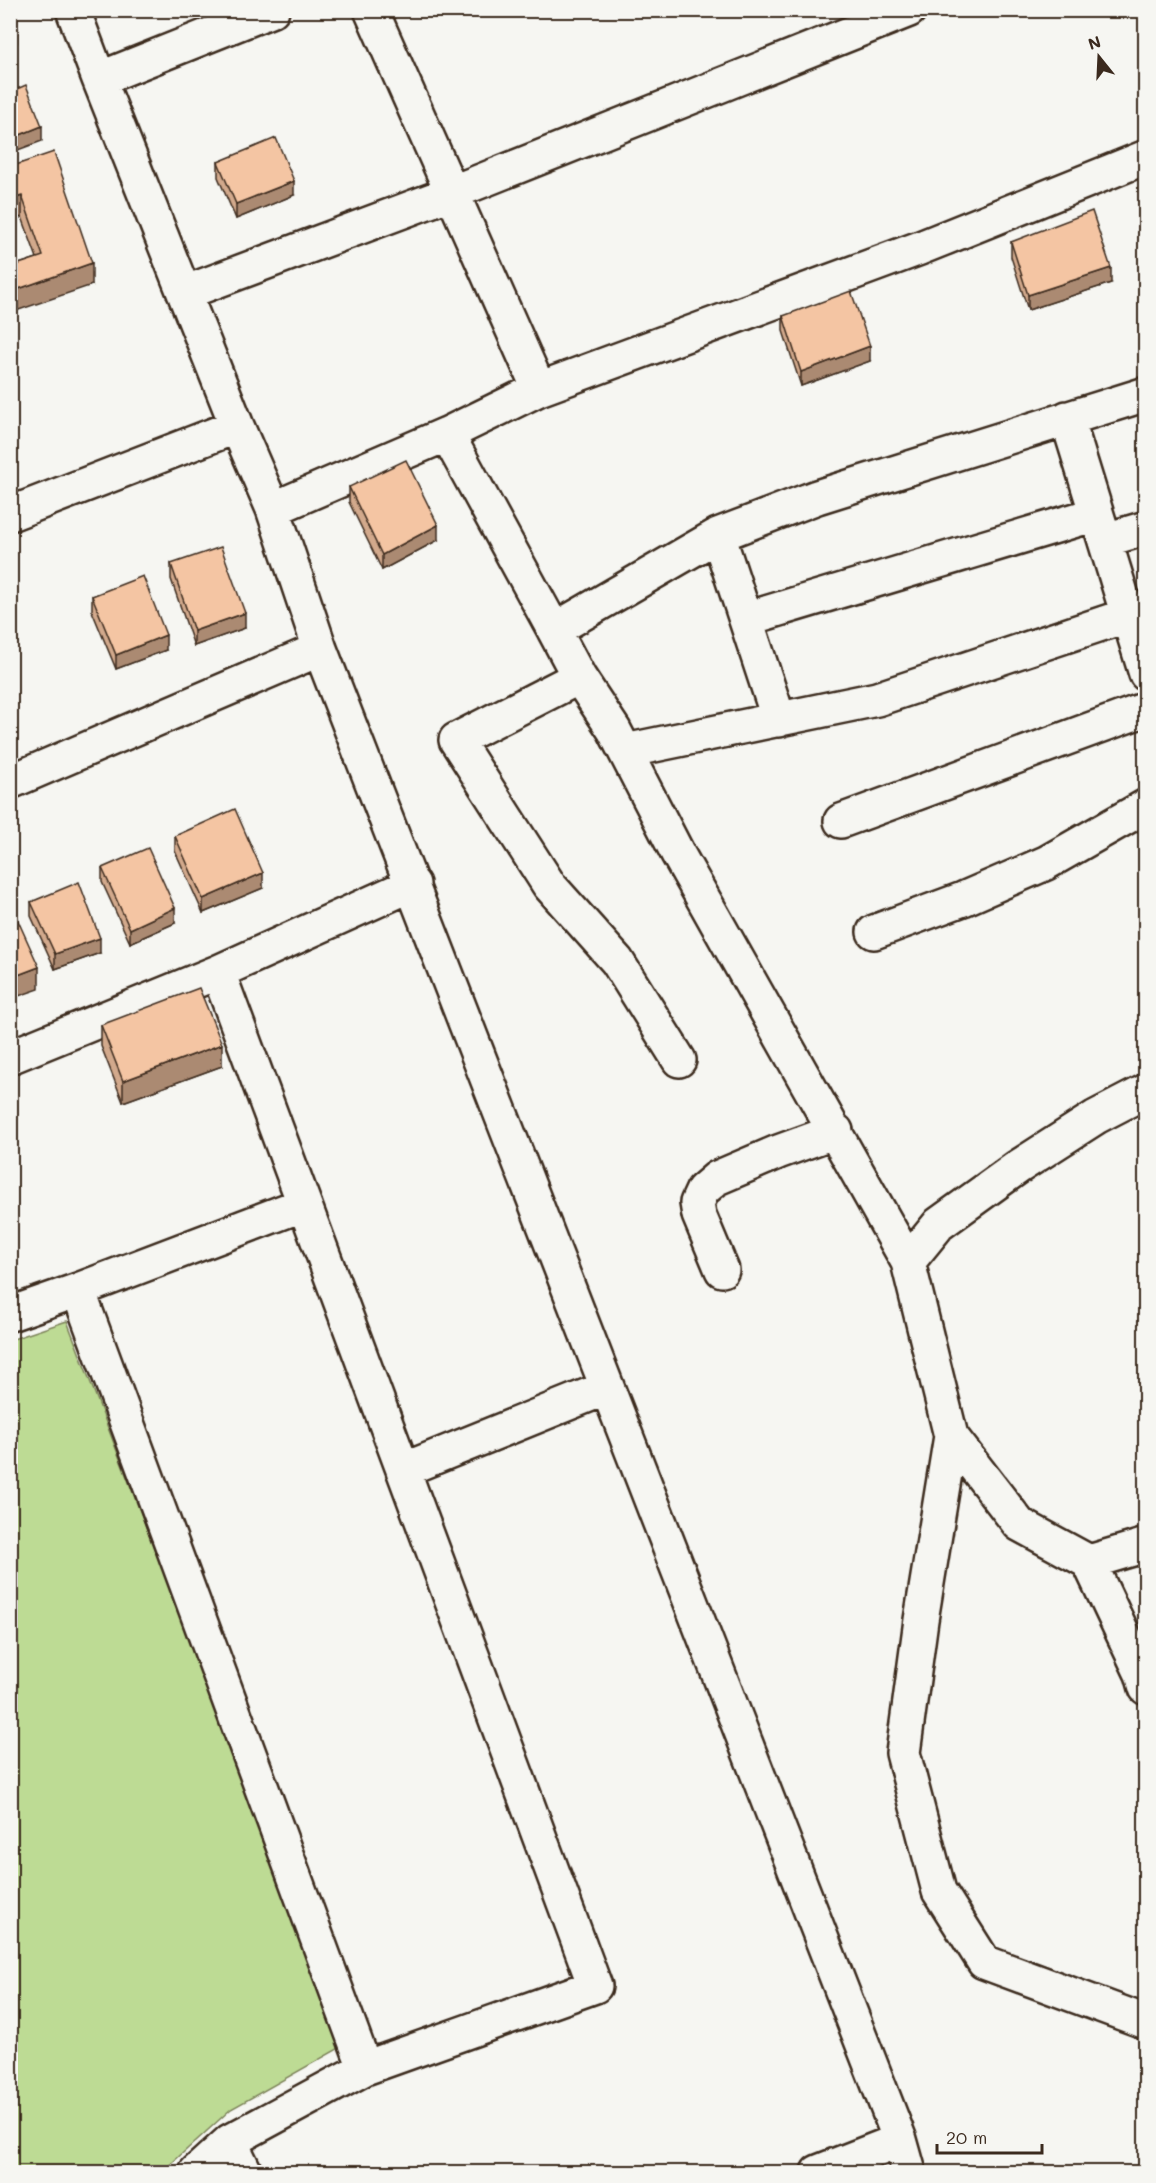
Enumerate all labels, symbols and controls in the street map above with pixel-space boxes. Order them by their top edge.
north arrow [1069,27,1129,87]
text: N [1085,30,1103,54]
scale bar [937,2117,1042,2155]
text: 20 m [946,2125,987,2149]

